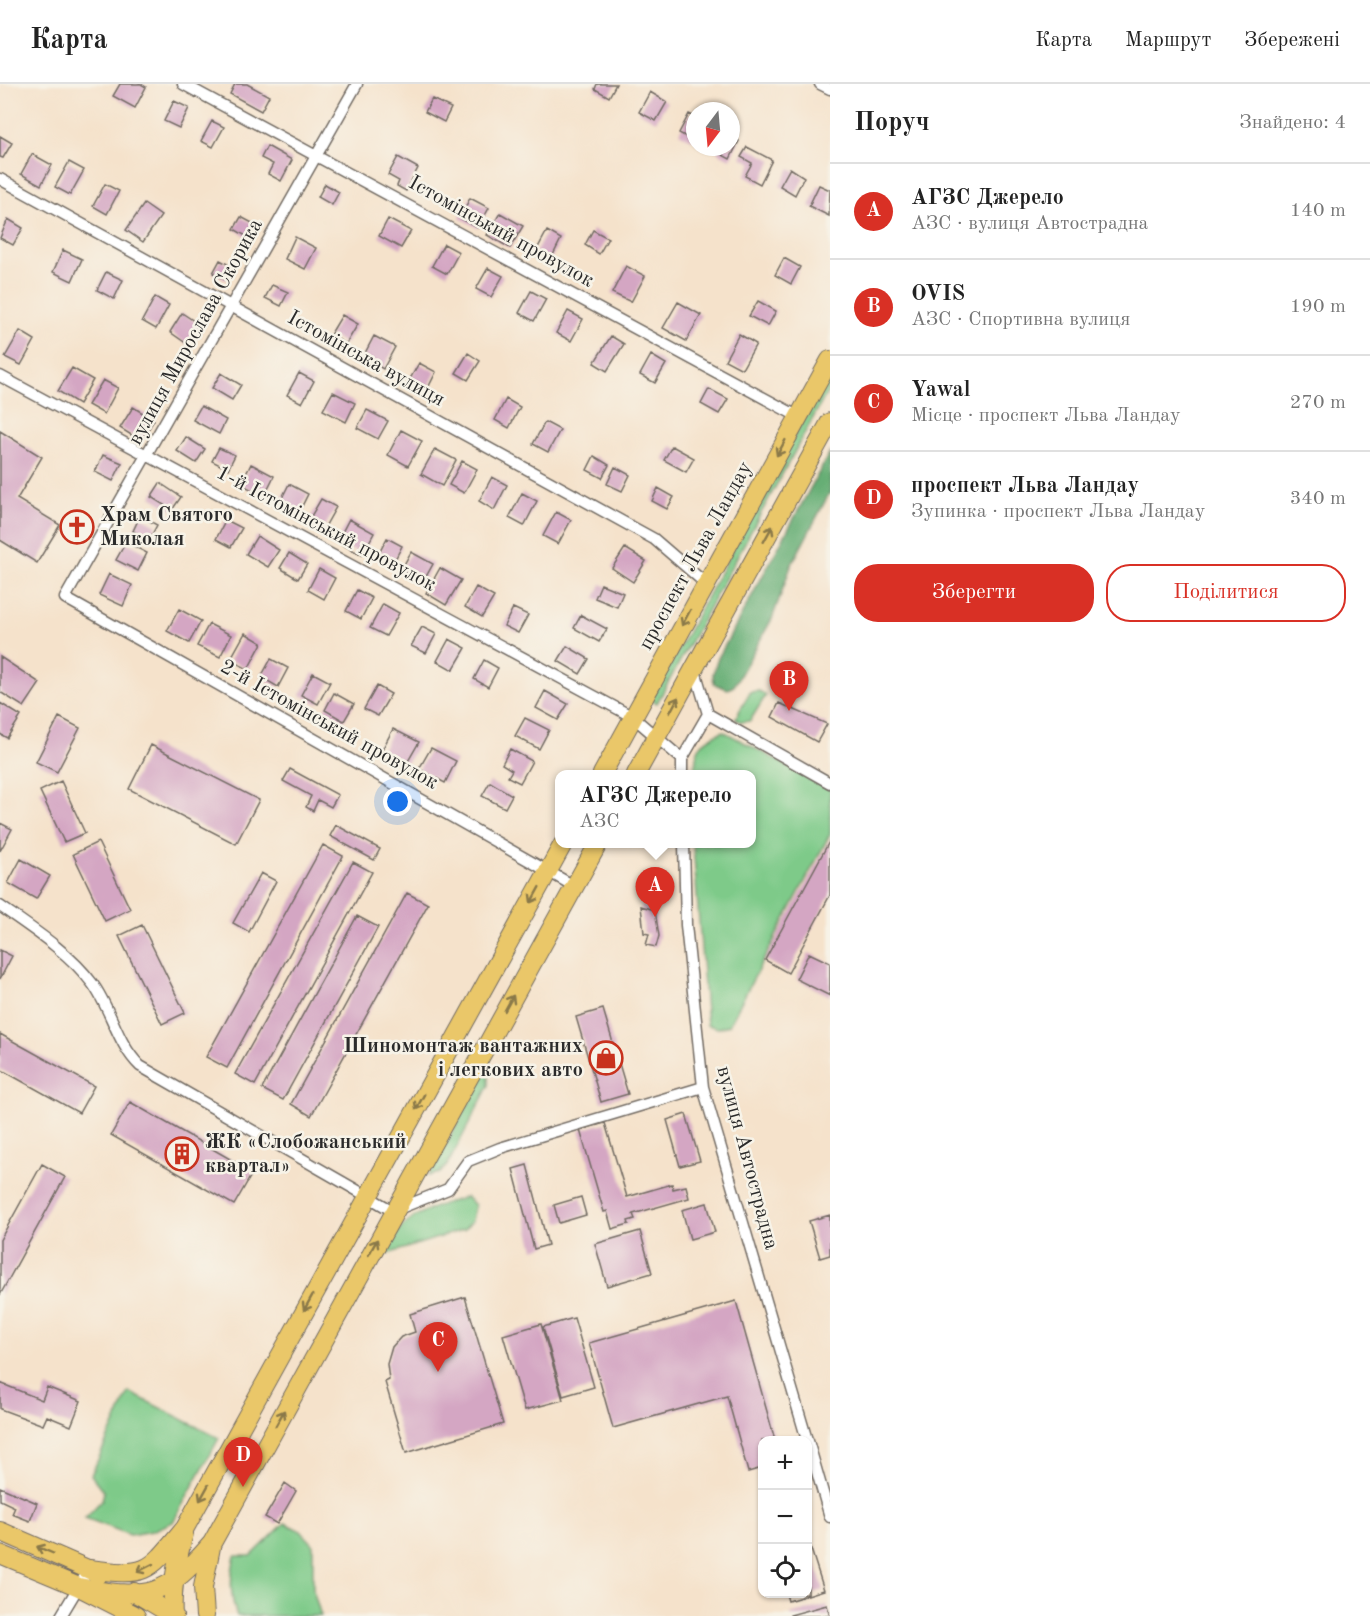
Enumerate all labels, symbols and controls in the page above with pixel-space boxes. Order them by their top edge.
text: Карта [30,27,108,55]
text: Карта [1035,30,1092,51]
text: Маршрут [1125,30,1211,51]
text: Збережені [1244,30,1340,51]
north arrow [686,102,740,156]
text: Поруч [854,110,930,136]
text: Знайдено: 4 [1239,113,1346,133]
street label: Істомінський провулок [405,172,598,292]
text: АГЗС Джерело [911,187,1064,209]
text: A [866,201,881,221]
text: 140 m [1290,201,1346,221]
text: АЗС · вулиця Автострадна [911,214,1148,234]
street label: вулиця Мирослава Скорика [125,215,267,449]
text: OVIS [911,283,965,305]
text: B [866,297,881,317]
text: 190 m [1290,297,1346,317]
street label: Істомінська вулиця [284,307,448,411]
text: АЗС · Спортивна вулиця [911,310,1130,330]
text: Yawal [911,379,971,401]
text: C [867,393,880,413]
text: 270 m [1290,393,1346,413]
text: Місце · проспект Льва Ландау [911,406,1181,426]
one-way arrow [775,439,787,456]
street label: проспект Льва Ландау [635,458,757,654]
street label: 1-й Істомінський провулок [213,462,440,596]
text: проспект Льва Ландау [911,475,1139,497]
text: D [866,489,881,509]
text: 340 m [1290,489,1346,509]
text: Зупинка · проспект Льва Ландау [911,502,1205,522]
place label: Храм Святого Миколая [100,505,233,550]
church icon: Храм Святого Миколая [59,509,95,545]
one-way arrow [763,525,774,543]
button: Зберегти [854,564,1094,622]
button: Поділитися [1106,564,1346,622]
one-way arrow [680,609,691,627]
street label: 2-й Істомінський провулок [217,656,442,794]
pin: B [770,662,808,711]
one-way arrow [669,696,680,714]
popup [555,770,756,848]
text: АГЗС Джерело [579,785,732,807]
your location [383,787,412,816]
text: АЗС [579,812,620,832]
pin: A [636,868,674,917]
one-way arrow [529,885,540,903]
one-way arrow [503,995,515,1012]
place label: Шиномонтаж вантажних і легкових авто [343,1036,583,1081]
shop icon: Шиномонтаж вантажних і легкових авто [588,1040,624,1076]
street label: вулиця Автострадна [712,1064,782,1252]
one-way arrow [414,1093,426,1110]
place label: ЖК «Слобожанський квартал» [205,1132,407,1177]
building icon: ЖК «Слобожанський квартал» [164,1136,200,1172]
one-way arrow [368,1238,380,1255]
one-way arrow [302,1294,313,1312]
pin: C [418,1322,458,1372]
one-way arrow [274,1410,286,1427]
map controls [758,1436,812,1598]
button: + [758,1436,812,1490]
pin: D [224,1438,262,1487]
one-way arrow [198,1483,209,1501]
button: − [758,1490,812,1544]
one-way arrow [36,1544,54,1555]
button: locate [758,1544,812,1598]
one-way arrow [137,1562,154,1574]

